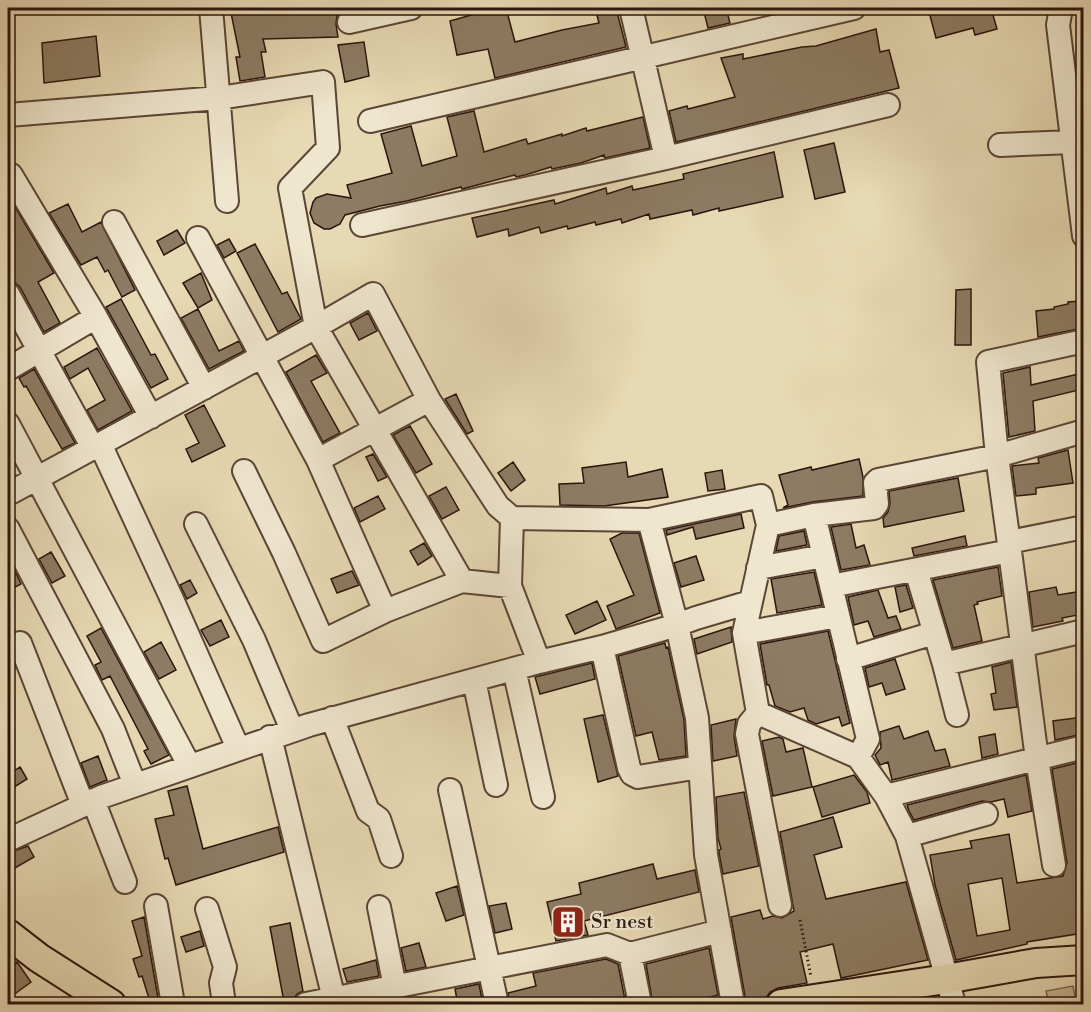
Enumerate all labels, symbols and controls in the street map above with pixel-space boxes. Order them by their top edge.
building icon: Sr nest [550,904,586,940]
place label: Sr nest [591,910,653,935]

